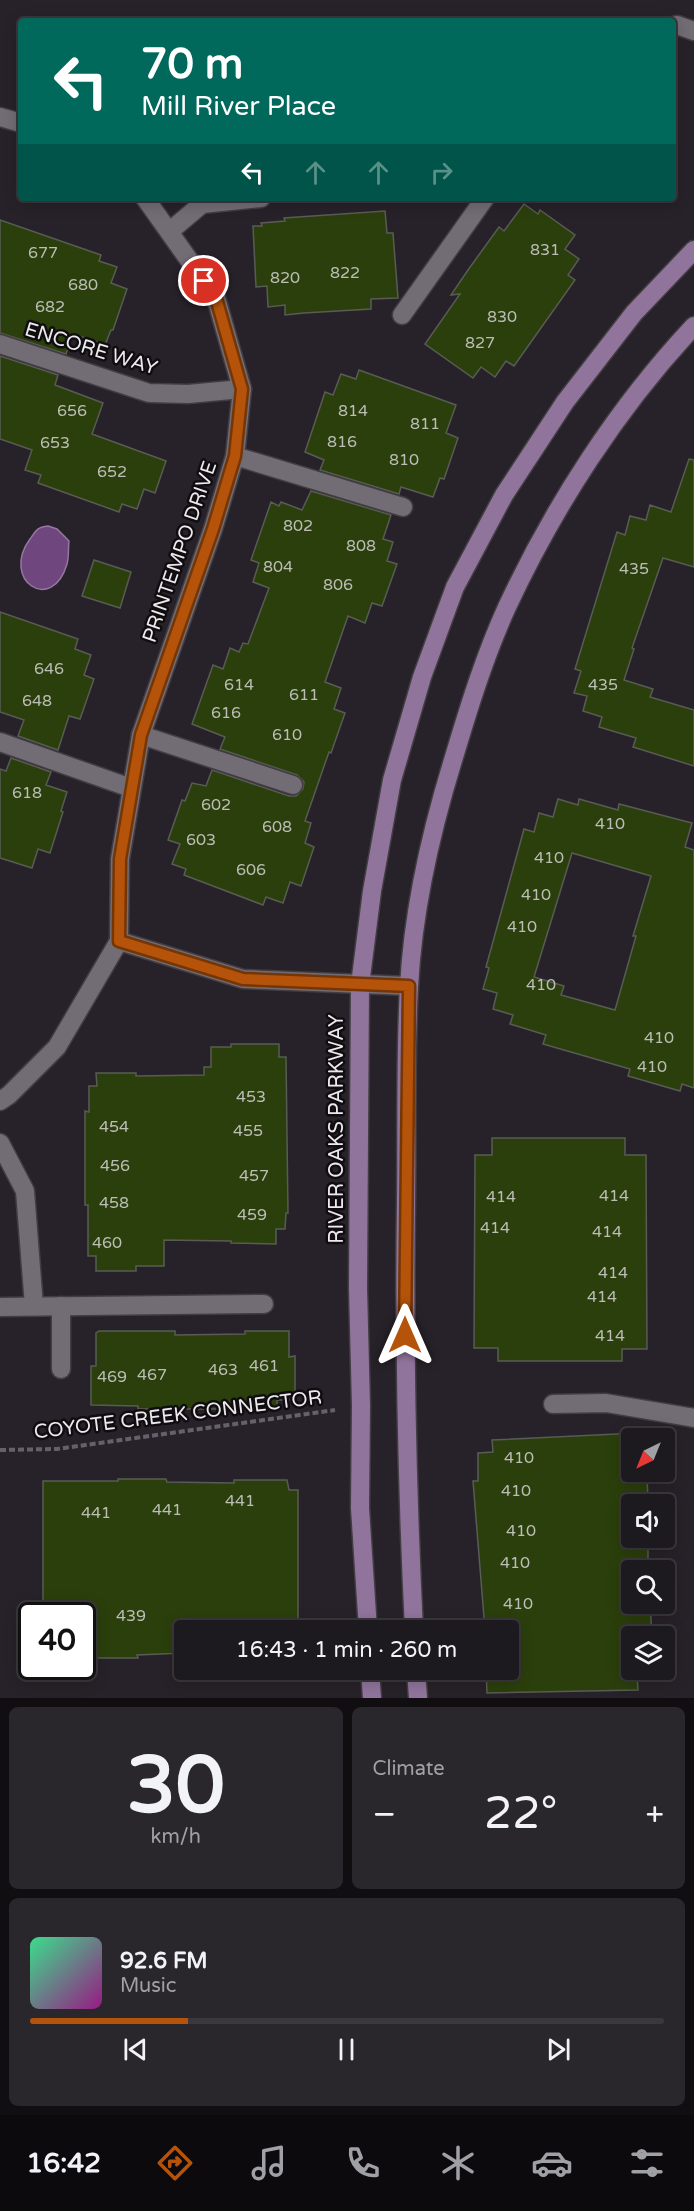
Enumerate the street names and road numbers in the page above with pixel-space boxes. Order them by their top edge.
street label: ENCORE WAY [22,317,160,381]
street label: PRINTEMPO DRIVE [138,458,222,646]
street label: RIVER OAKS PARKWAY [325,1014,349,1244]
street label: COYOTE CREEK CONNECTOR [33,1385,323,1445]

